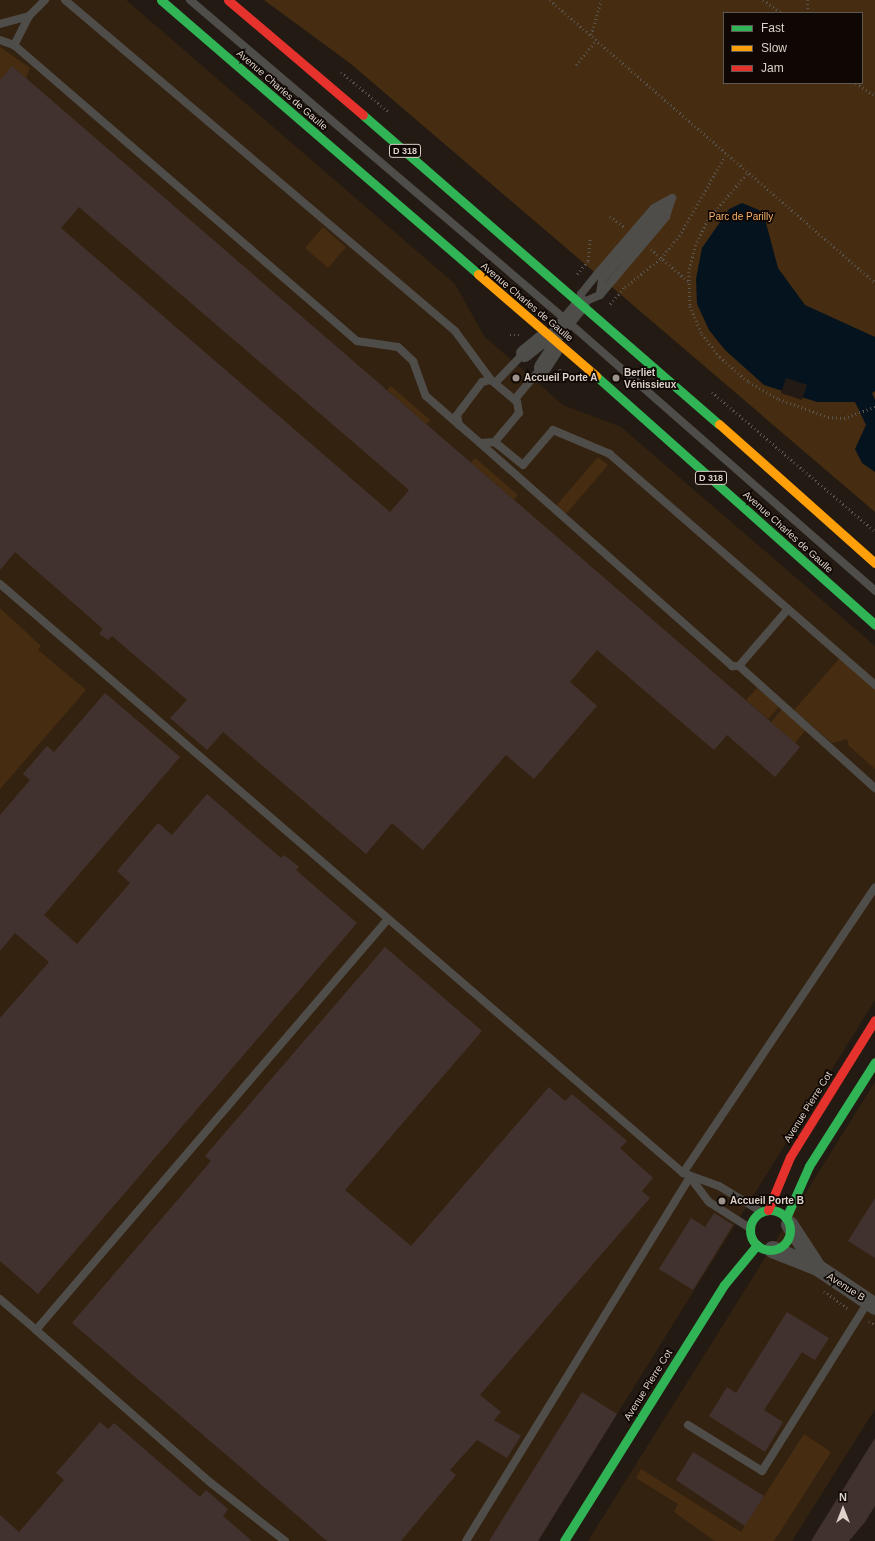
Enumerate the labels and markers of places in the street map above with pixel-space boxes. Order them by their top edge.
place label: Berliet Vénissieux [624,366,676,390]
place label: Accueil Porte A [524,372,598,384]
marker: Accueil Porte A [511,373,521,383]
marker: Berliet Vénissieux [611,373,621,383]
place label: Accueil Porte B [730,1195,804,1207]
marker: Accueil Porte B [717,1196,727,1206]

